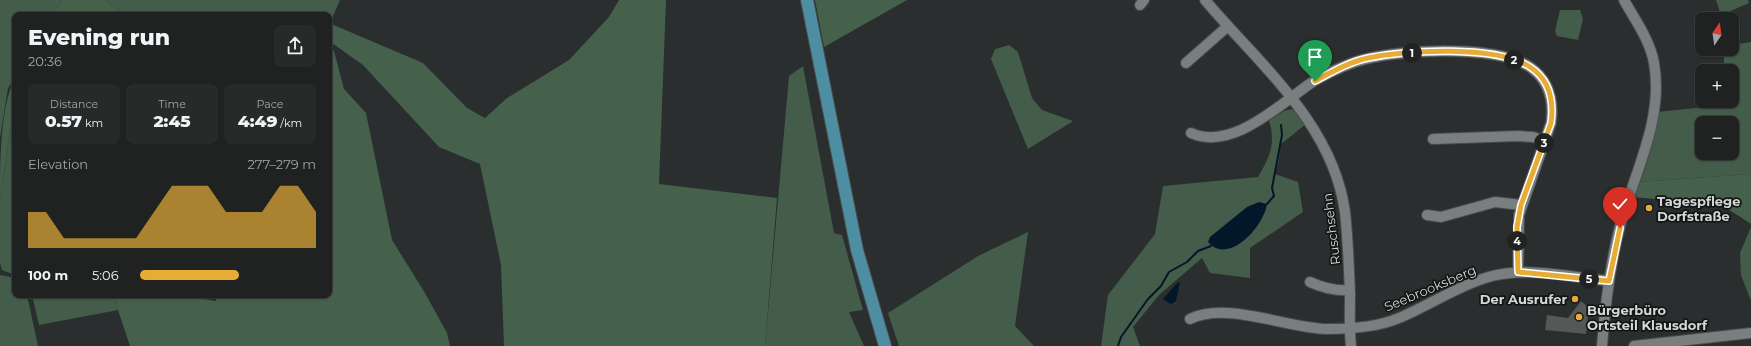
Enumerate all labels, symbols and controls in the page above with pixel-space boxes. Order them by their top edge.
north arrow [1695,12,1739,56]
map controls [1695,12,1739,160]
text: Evening run [28,24,170,51]
button: share [274,25,316,67]
pin [1298,40,1332,81]
pin: 1 [1402,43,1422,63]
icon: arrive [1304,46,1326,68]
text: 1 [1410,46,1414,60]
pin: 2 [1504,50,1524,70]
text: 20:36 [28,53,62,69]
text: 2 [1511,53,1517,67]
button: + [1695,64,1739,108]
text: Distance [50,97,98,111]
text: Time [158,97,186,111]
text: Pace [257,97,283,111]
text: 0.57 [45,111,82,131]
text: 2:45 [153,111,191,131]
text: 4:49 [238,111,277,131]
text: km [82,116,103,130]
text: /km [277,116,302,130]
button: − [1695,116,1739,160]
pin: 3 [1534,133,1554,153]
text: 3 [1541,136,1547,150]
text: Elevation [28,156,88,172]
text: 277–279 m [248,156,316,172]
pin [1603,187,1637,228]
street label: Ruschsehn [1319,192,1343,266]
icon: check [1609,193,1631,215]
place label: Tagespflege Dorfstraße [1657,193,1740,224]
marker: Tagespflege Dorfstraße [1644,203,1654,213]
pin: 4 [1507,231,1527,251]
text: 4 [1513,234,1521,248]
street label: Seebrooksberg [1382,261,1478,315]
text: 100 m [28,267,68,283]
text: 5:06 [92,267,119,283]
pin: 5 [1579,269,1599,289]
text: 5 [1586,272,1592,286]
place label: Der Ausrufer [1480,291,1567,307]
marker: Der Ausrufer [1570,294,1580,304]
place label: Bürgerbüro Ortsteil Klausdorf [1587,302,1708,333]
marker: Bürgerbüro Ortsteil Klausdorf [1574,312,1584,322]

